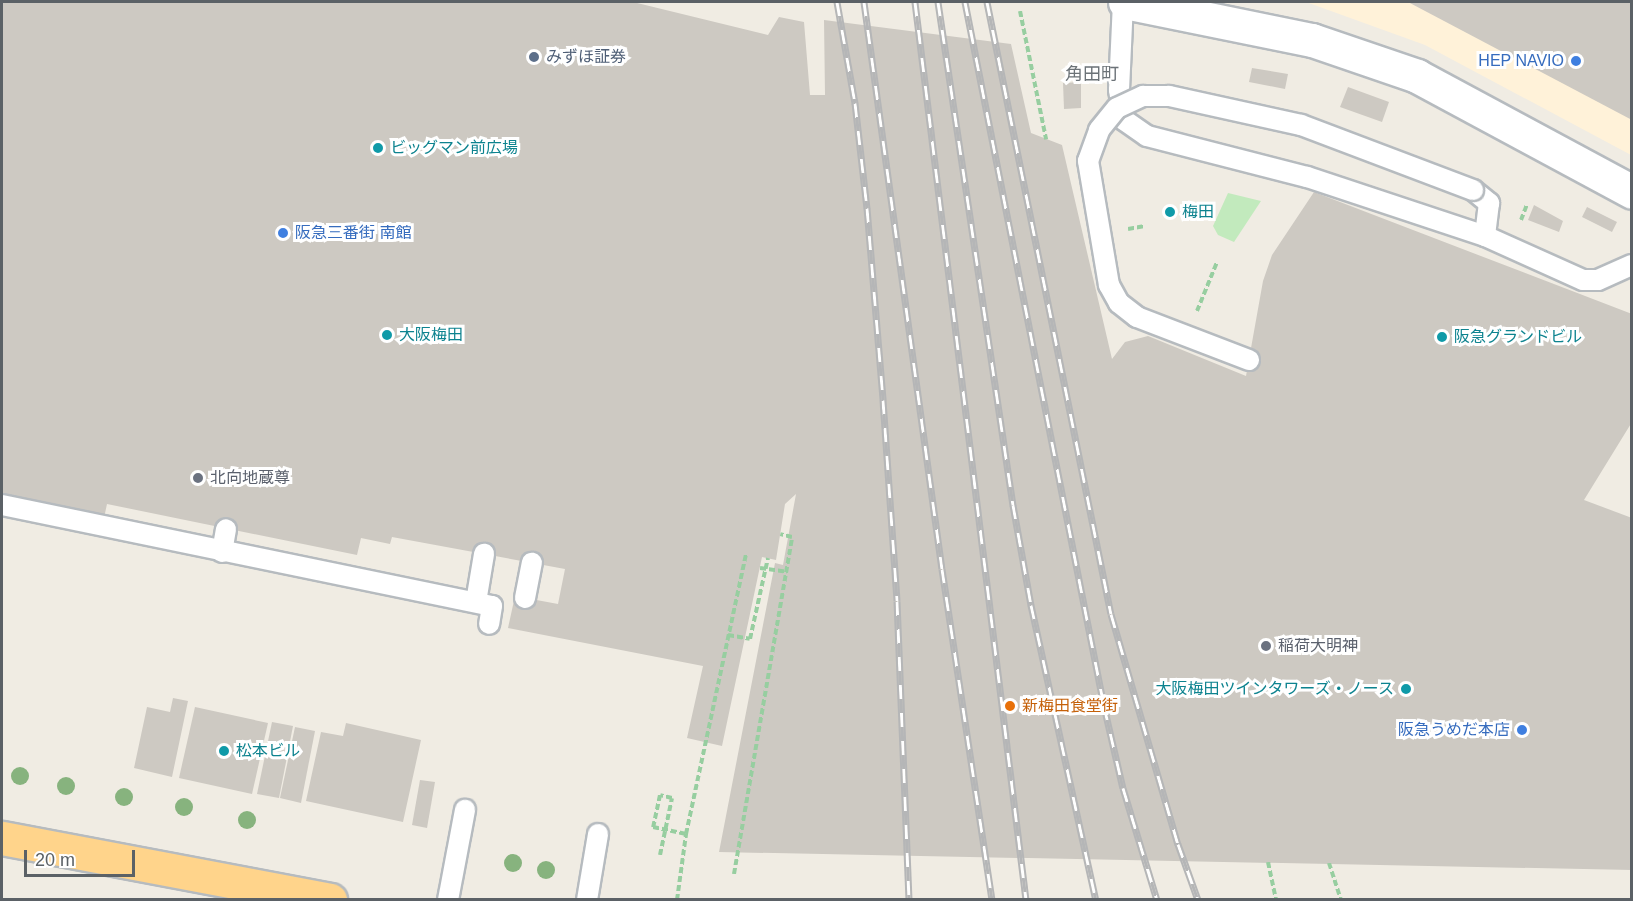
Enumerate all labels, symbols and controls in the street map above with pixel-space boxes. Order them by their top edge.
place label: みずほ証券 [546,47,626,67]
marker: みずほ証券 [527,50,541,64]
place label: HEP NAVIO [1478,51,1564,71]
marker: HEP NAVIO [1569,54,1583,68]
district label: 角田町 [1065,63,1119,85]
place label: ビッグマン前広場 [390,138,518,158]
marker: ビッグマン前広場 [371,141,385,155]
place label: 梅田 [1182,202,1214,222]
marker: 梅田 [1163,205,1177,219]
place label: 阪急三番街 南館 [295,223,411,243]
marker: 阪急三番街 南館 [276,226,290,240]
place label: 大阪梅田 [399,325,463,345]
place label: 阪急グランドビル [1454,327,1582,347]
marker: 大阪梅田 [380,328,394,342]
marker: 阪急グランドビル [1435,330,1449,344]
place label: 北向地蔵尊 [210,468,290,488]
marker: 北向地蔵尊 [191,471,205,485]
place label: 稲荷大明神 [1278,636,1358,656]
marker: 稲荷大明神 [1259,639,1273,653]
place label: 大阪梅田ツインタワーズ・ノース [1154,679,1394,699]
marker: 大阪梅田ツインタワーズ・ノース [1399,682,1413,696]
place label: 新梅田食堂街 [1022,696,1118,716]
marker: 新梅田食堂街 [1003,699,1017,713]
place label: 阪急うめだ本店 [1398,720,1510,740]
marker: 阪急うめだ本店 [1515,723,1529,737]
place label: 松本ビル [236,741,300,761]
marker: 松本ビル [217,744,231,758]
scale bar [27,838,138,876]
text: 20 m [35,850,75,870]

